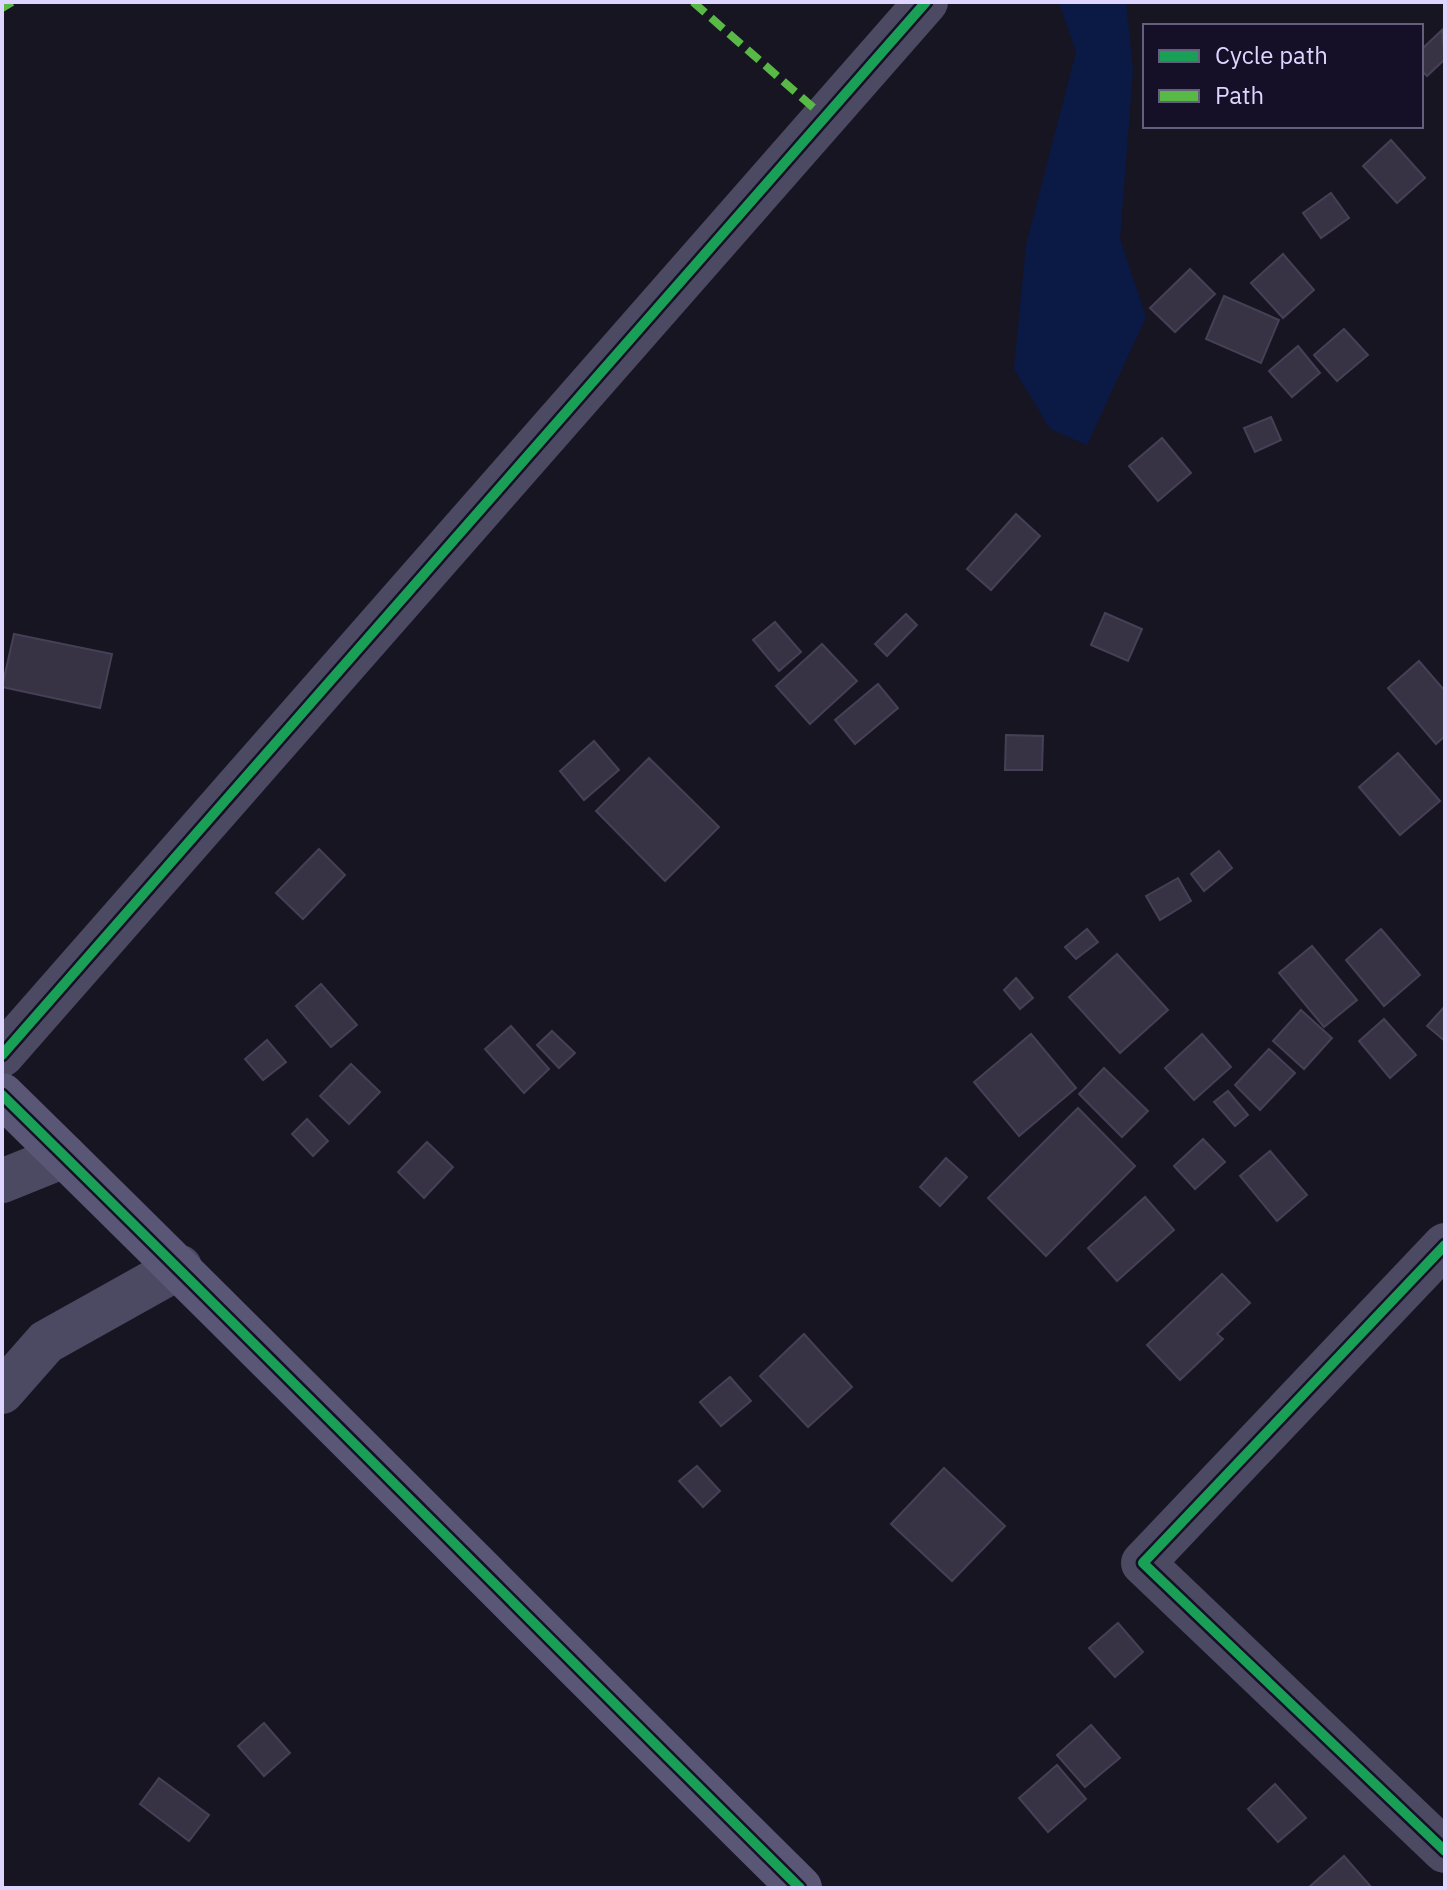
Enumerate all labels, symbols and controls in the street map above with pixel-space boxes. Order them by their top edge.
legend [1143,24,1423,128]
text: Cycle path [1215,39,1328,71]
text: Path [1215,79,1264,111]

